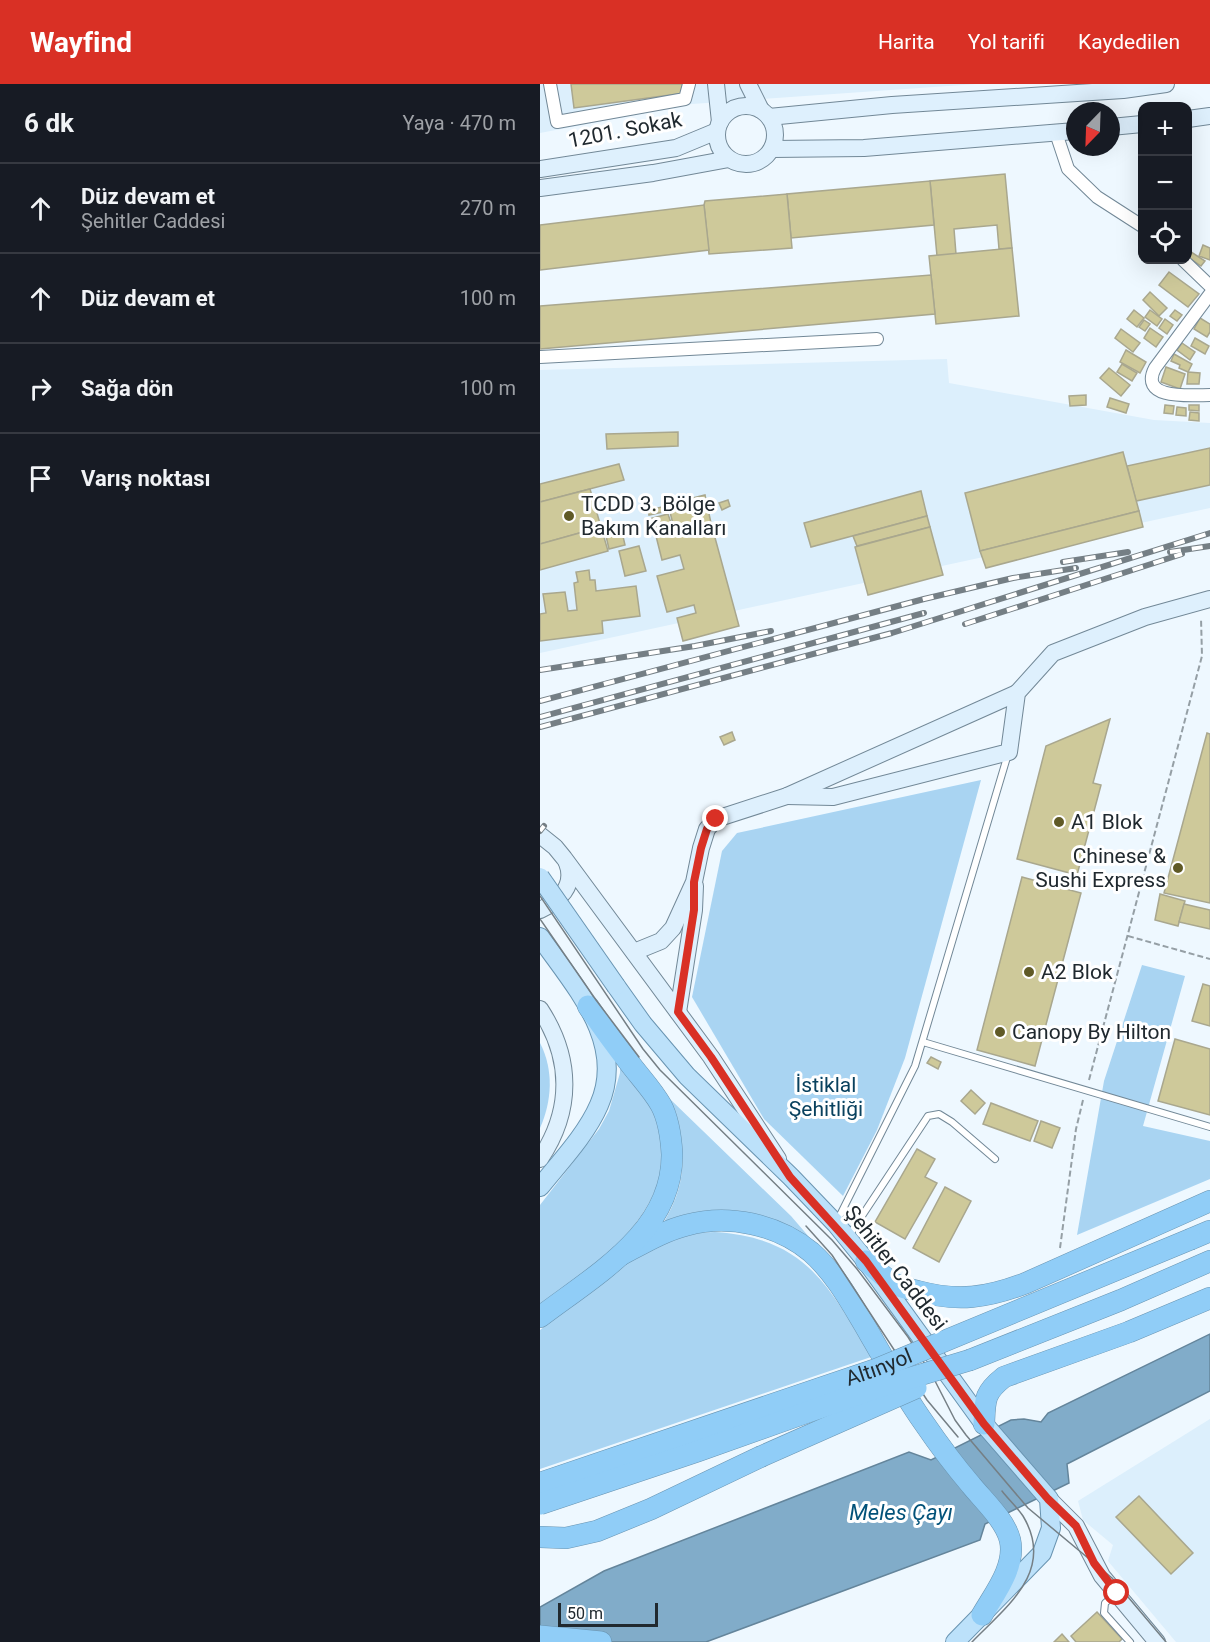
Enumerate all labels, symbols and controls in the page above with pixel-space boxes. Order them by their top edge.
text: Wayfind [30,26,132,59]
text: Harita [878,30,935,54]
text: Yol tarifi [968,30,1045,54]
text: Kaydedilen [1078,30,1180,54]
north arrow [1066,102,1120,156]
map controls [1138,102,1192,264]
button: + [1138,102,1192,156]
street label: 1201. Sokak [566,107,684,153]
text: 6 dk [24,108,74,138]
text: Yaya · 470 m [402,111,516,135]
button: − [1138,156,1192,210]
text: Düz devam et [81,184,215,209]
icon: ahead [24,192,57,225]
text: 270 m [460,196,516,220]
text: Şehitler Caddesi [81,209,225,233]
button: locate [1138,210,1192,264]
icon: ahead [24,282,57,315]
text: Düz devam et [81,286,215,311]
text: 100 m [460,286,516,310]
icon: right [24,372,57,405]
text: Sağa dön [81,376,173,401]
text: 100 m [460,376,516,400]
icon: arrive [24,462,57,495]
text: Varış noktası [81,466,211,491]
place label: TCDD 3. Bölge Bakım Kanalları [581,492,727,540]
marker: TCDD 3. Bölge Bakım Kanalları [562,509,576,523]
route end [702,805,728,831]
place label: A1 Blok [1071,810,1143,834]
marker: A1 Blok [1052,815,1066,829]
place label: Chinese & Sushi Express [1035,844,1166,892]
marker: Chinese & Sushi Express [1171,861,1185,875]
place label: A2 Blok [1041,960,1113,984]
marker: A2 Blok [1022,965,1036,979]
place label: Canopy By Hilton [1012,1020,1171,1044]
marker: Canopy By Hilton [993,1025,1007,1039]
park label: İstiklal Şehitliği [789,1073,863,1121]
street label: Şehitler Caddesi [840,1201,952,1335]
street label: Altınyol [842,1344,916,1391]
water label: Meles Çayı [849,1500,953,1525]
route start [1103,1579,1129,1605]
scale bar [558,1600,658,1628]
text: 50 m [567,1604,603,1623]

